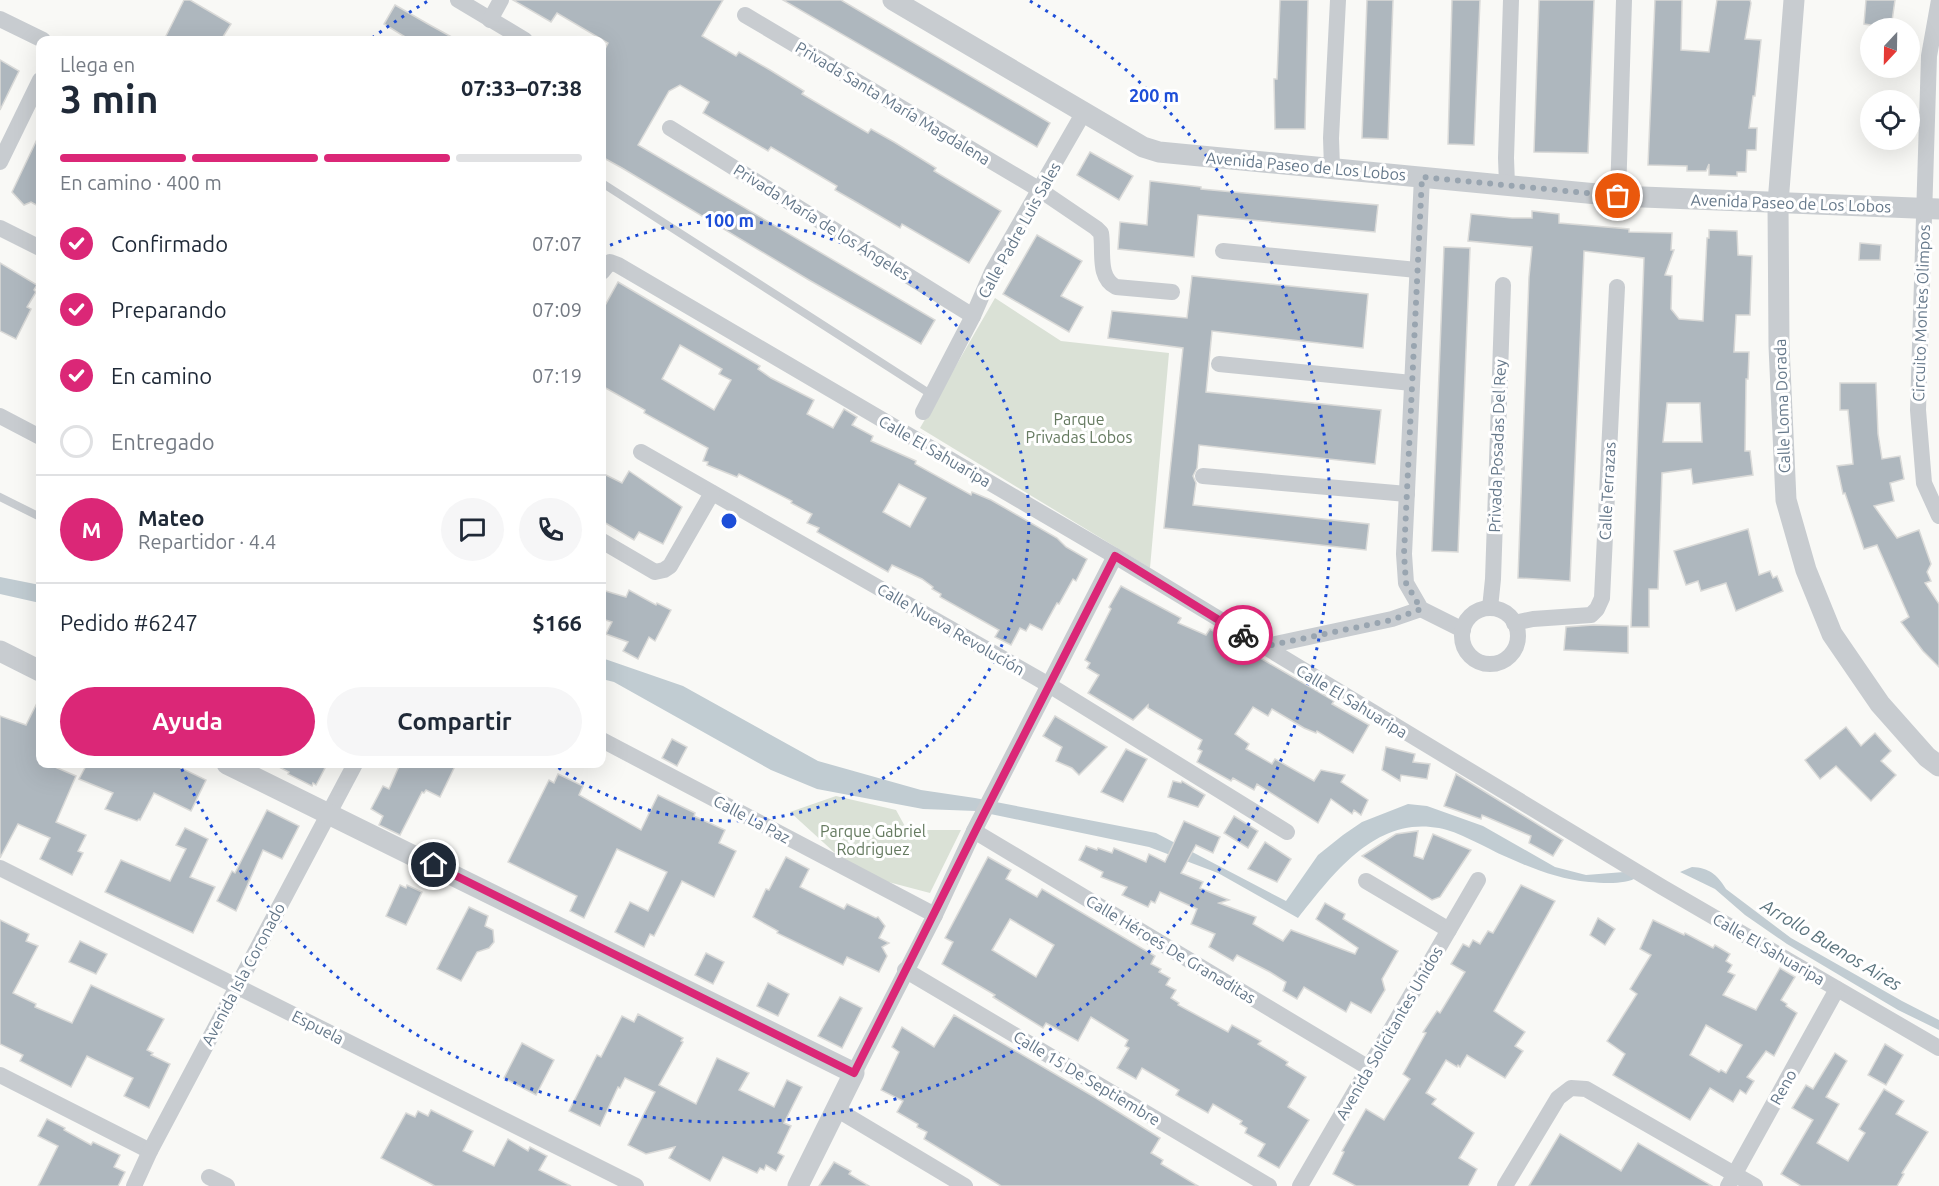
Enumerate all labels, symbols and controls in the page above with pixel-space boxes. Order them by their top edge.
north arrow [1860,18,1920,78]
map controls [1860,18,1920,150]
street label: Privada Santa María Magdalena [792,38,994,168]
text: Llega en [60,53,135,76]
text: 07:33–07:38 [461,75,582,100]
text: 3 min [60,77,159,120]
text: 200 m [1129,85,1179,105]
button: locate [1860,90,1920,150]
street label: Avenida Paseo de Los Lobos [1205,148,1407,184]
street label: Privada María de los Ángeles [731,159,914,284]
street label: Calle Padre Luis Sales [974,159,1064,301]
pin [1592,170,1643,221]
text: En camino · 400 m [60,171,222,194]
icon: bag [1601,179,1634,212]
street label: Avenida Paseo de Los Lobos [1690,191,1892,215]
text: 100 m [704,210,754,230]
street label: Circuito Montes Olimpos [1909,224,1933,402]
icon: check [60,227,93,260]
text: Confirmado [111,231,228,256]
text: 07:07 [532,232,582,255]
icon: check [60,293,93,326]
text: Preparando [111,297,227,322]
text: 07:09 [532,298,582,321]
street label: Calle Loma Dorada [1771,338,1793,474]
icon: check [60,359,93,392]
street label: Privada Posadas Del Rey [1485,359,1509,533]
text: En camino [111,363,212,388]
text: 07:19 [532,364,582,387]
park label: Parque Privadas Lobos [1026,410,1132,446]
street label: Calle El Sahuaripa [876,412,994,490]
text: Entregado [111,429,215,454]
street label: Calle Terrazas [1595,441,1619,541]
button: chat [441,498,504,561]
button: phone [519,498,582,561]
text: Mateo [138,505,205,530]
centre of rings [719,511,739,531]
text: M [82,517,101,542]
text: Repartidor · 4.4 [138,530,276,553]
street label: Calle Nueva Revolución [874,579,1028,679]
courier [1213,605,1273,665]
text: Pedido #6247 [60,610,198,635]
text: $166 [532,610,582,635]
icon: bike [1227,619,1260,652]
street label: Calle El Sahuaripa [1293,661,1411,741]
button: Ayuda [60,687,315,756]
button: Compartir [327,687,582,756]
street label: Calle La Paz [711,791,793,847]
park label: Parque Gabriel Rodriguez [820,822,926,858]
pin [408,839,459,890]
icon: home [417,848,450,881]
street label: Calle Héroes De Granaditas [1083,891,1259,1007]
water label: Arrollo Buenos Aires [1757,894,1906,994]
street label: Avenida Isla Coronado [198,900,288,1048]
street label: Calle El Sahuaripa [1710,910,1828,988]
street label: Avenida Solicitantes Unidos [1332,943,1446,1123]
street label: Espuela [289,1006,347,1048]
street label: Calle 15 De Septiembre [1010,1027,1164,1129]
street label: Reno [1766,1066,1800,1108]

